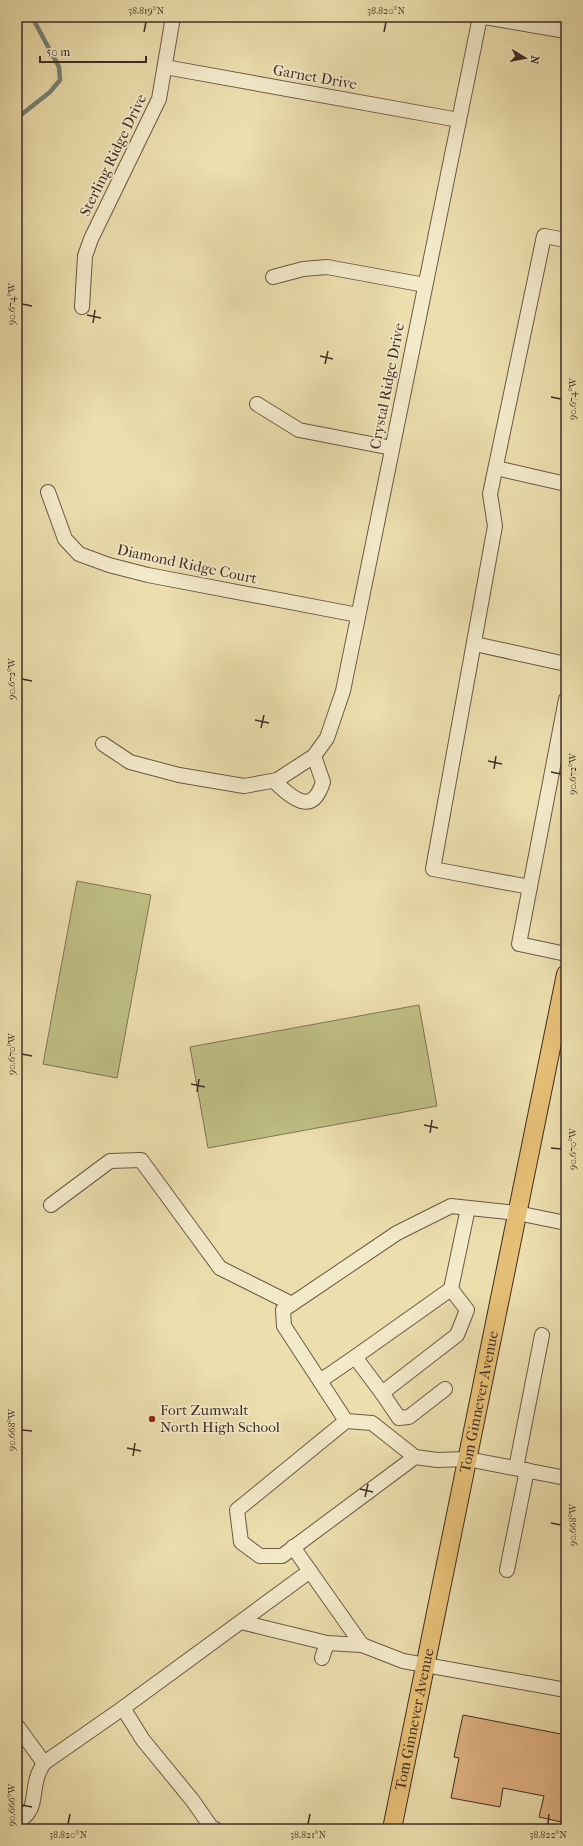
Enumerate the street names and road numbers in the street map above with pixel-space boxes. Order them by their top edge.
street label: Garnet Drive [271,61,359,93]
street label: Sterling Ridge Drive [76,90,151,219]
street label: Crystal Ridge Drive [366,321,408,451]
street label: Diamond Ridge Court [115,540,259,588]
street label: Tom Ginnever Avenue [456,1329,502,1474]
street label: Tom Ginnever Avenue [391,1646,438,1792]

